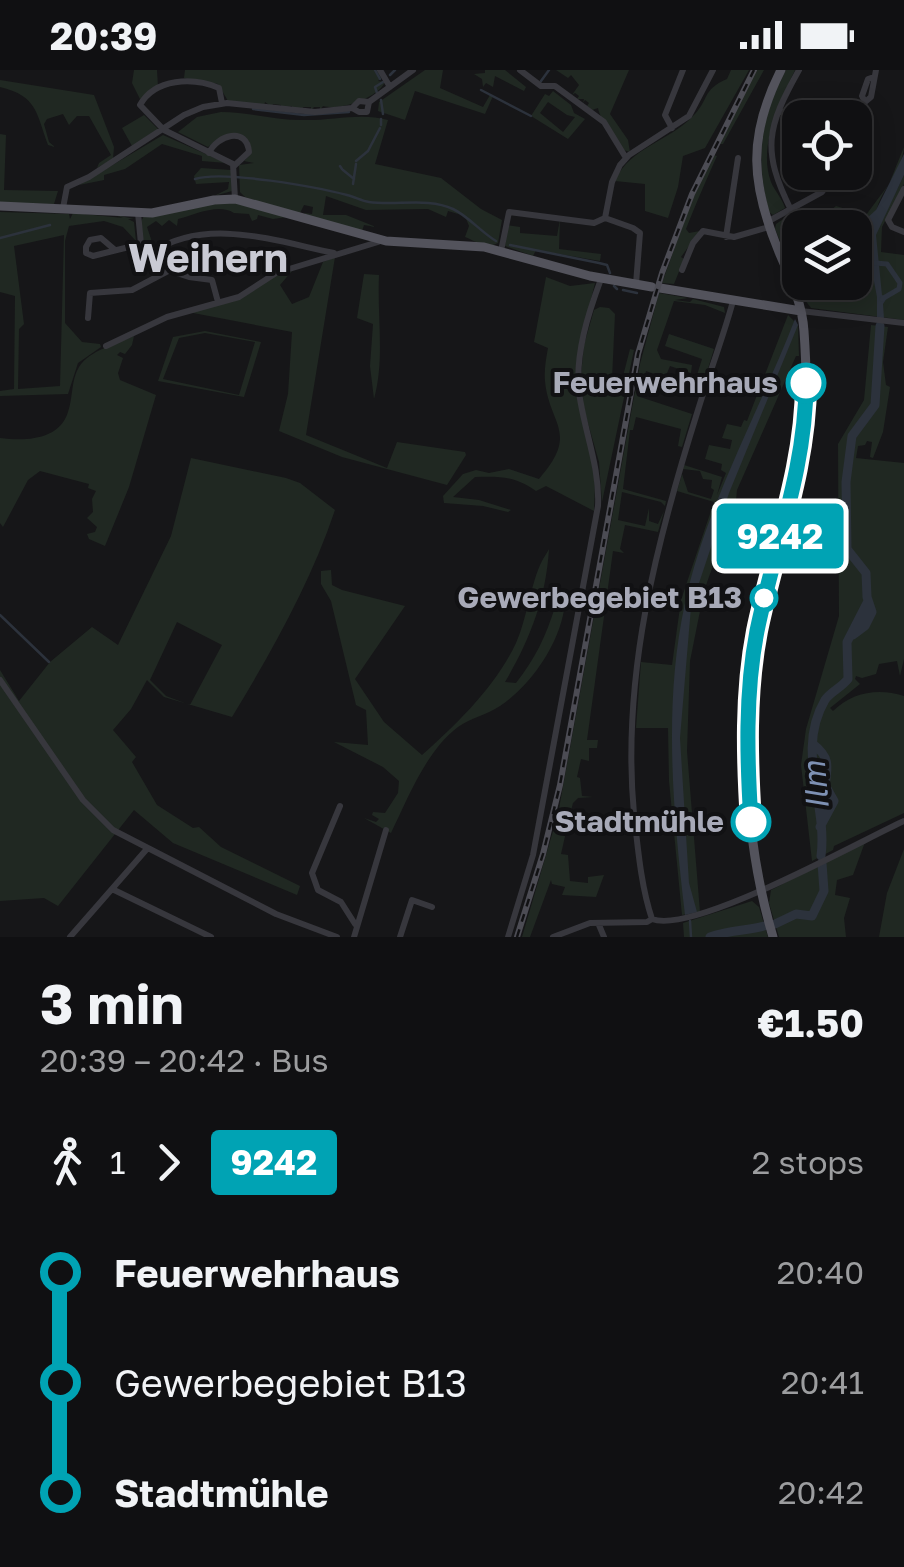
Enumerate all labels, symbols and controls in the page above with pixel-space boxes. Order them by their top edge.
text: 20:39 [50,13,157,58]
map controls [782,100,872,300]
button: locate [782,100,872,190]
button: layers [782,210,872,300]
district label: Weihern [128,233,288,281]
place label: Feuerwehrhaus [552,364,778,400]
marker: Feuerwehrhaus [787,364,825,402]
line badge: 9242 [710,504,850,568]
text: 9242 [737,515,823,557]
place label: Gewerbegebiet B13 [457,579,742,615]
marker: Gewerbegebiet B13 [751,585,777,611]
water label: Ilm [794,759,836,812]
place label: Stadtmühle [555,803,724,839]
marker: Stadtmühle [732,803,770,841]
text: 3 min [40,970,184,1036]
text: €1.50 [758,1000,864,1045]
text: 20:39 – 20:42 · Bus [40,1041,328,1079]
icon: walk [40,1135,95,1190]
icon: forward [141,1135,196,1190]
text: 9242 [231,1141,317,1183]
text: 1 [110,1143,126,1181]
text: 2 stops [752,1143,864,1181]
text: Feuerwehrhaus [114,1250,400,1295]
text: 20:40 [777,1253,864,1291]
text: Gewerbegebiet B13 [114,1360,467,1405]
text: 20:41 [781,1363,864,1401]
text: Stadtmühle [114,1470,329,1515]
text: 20:42 [778,1473,864,1511]

